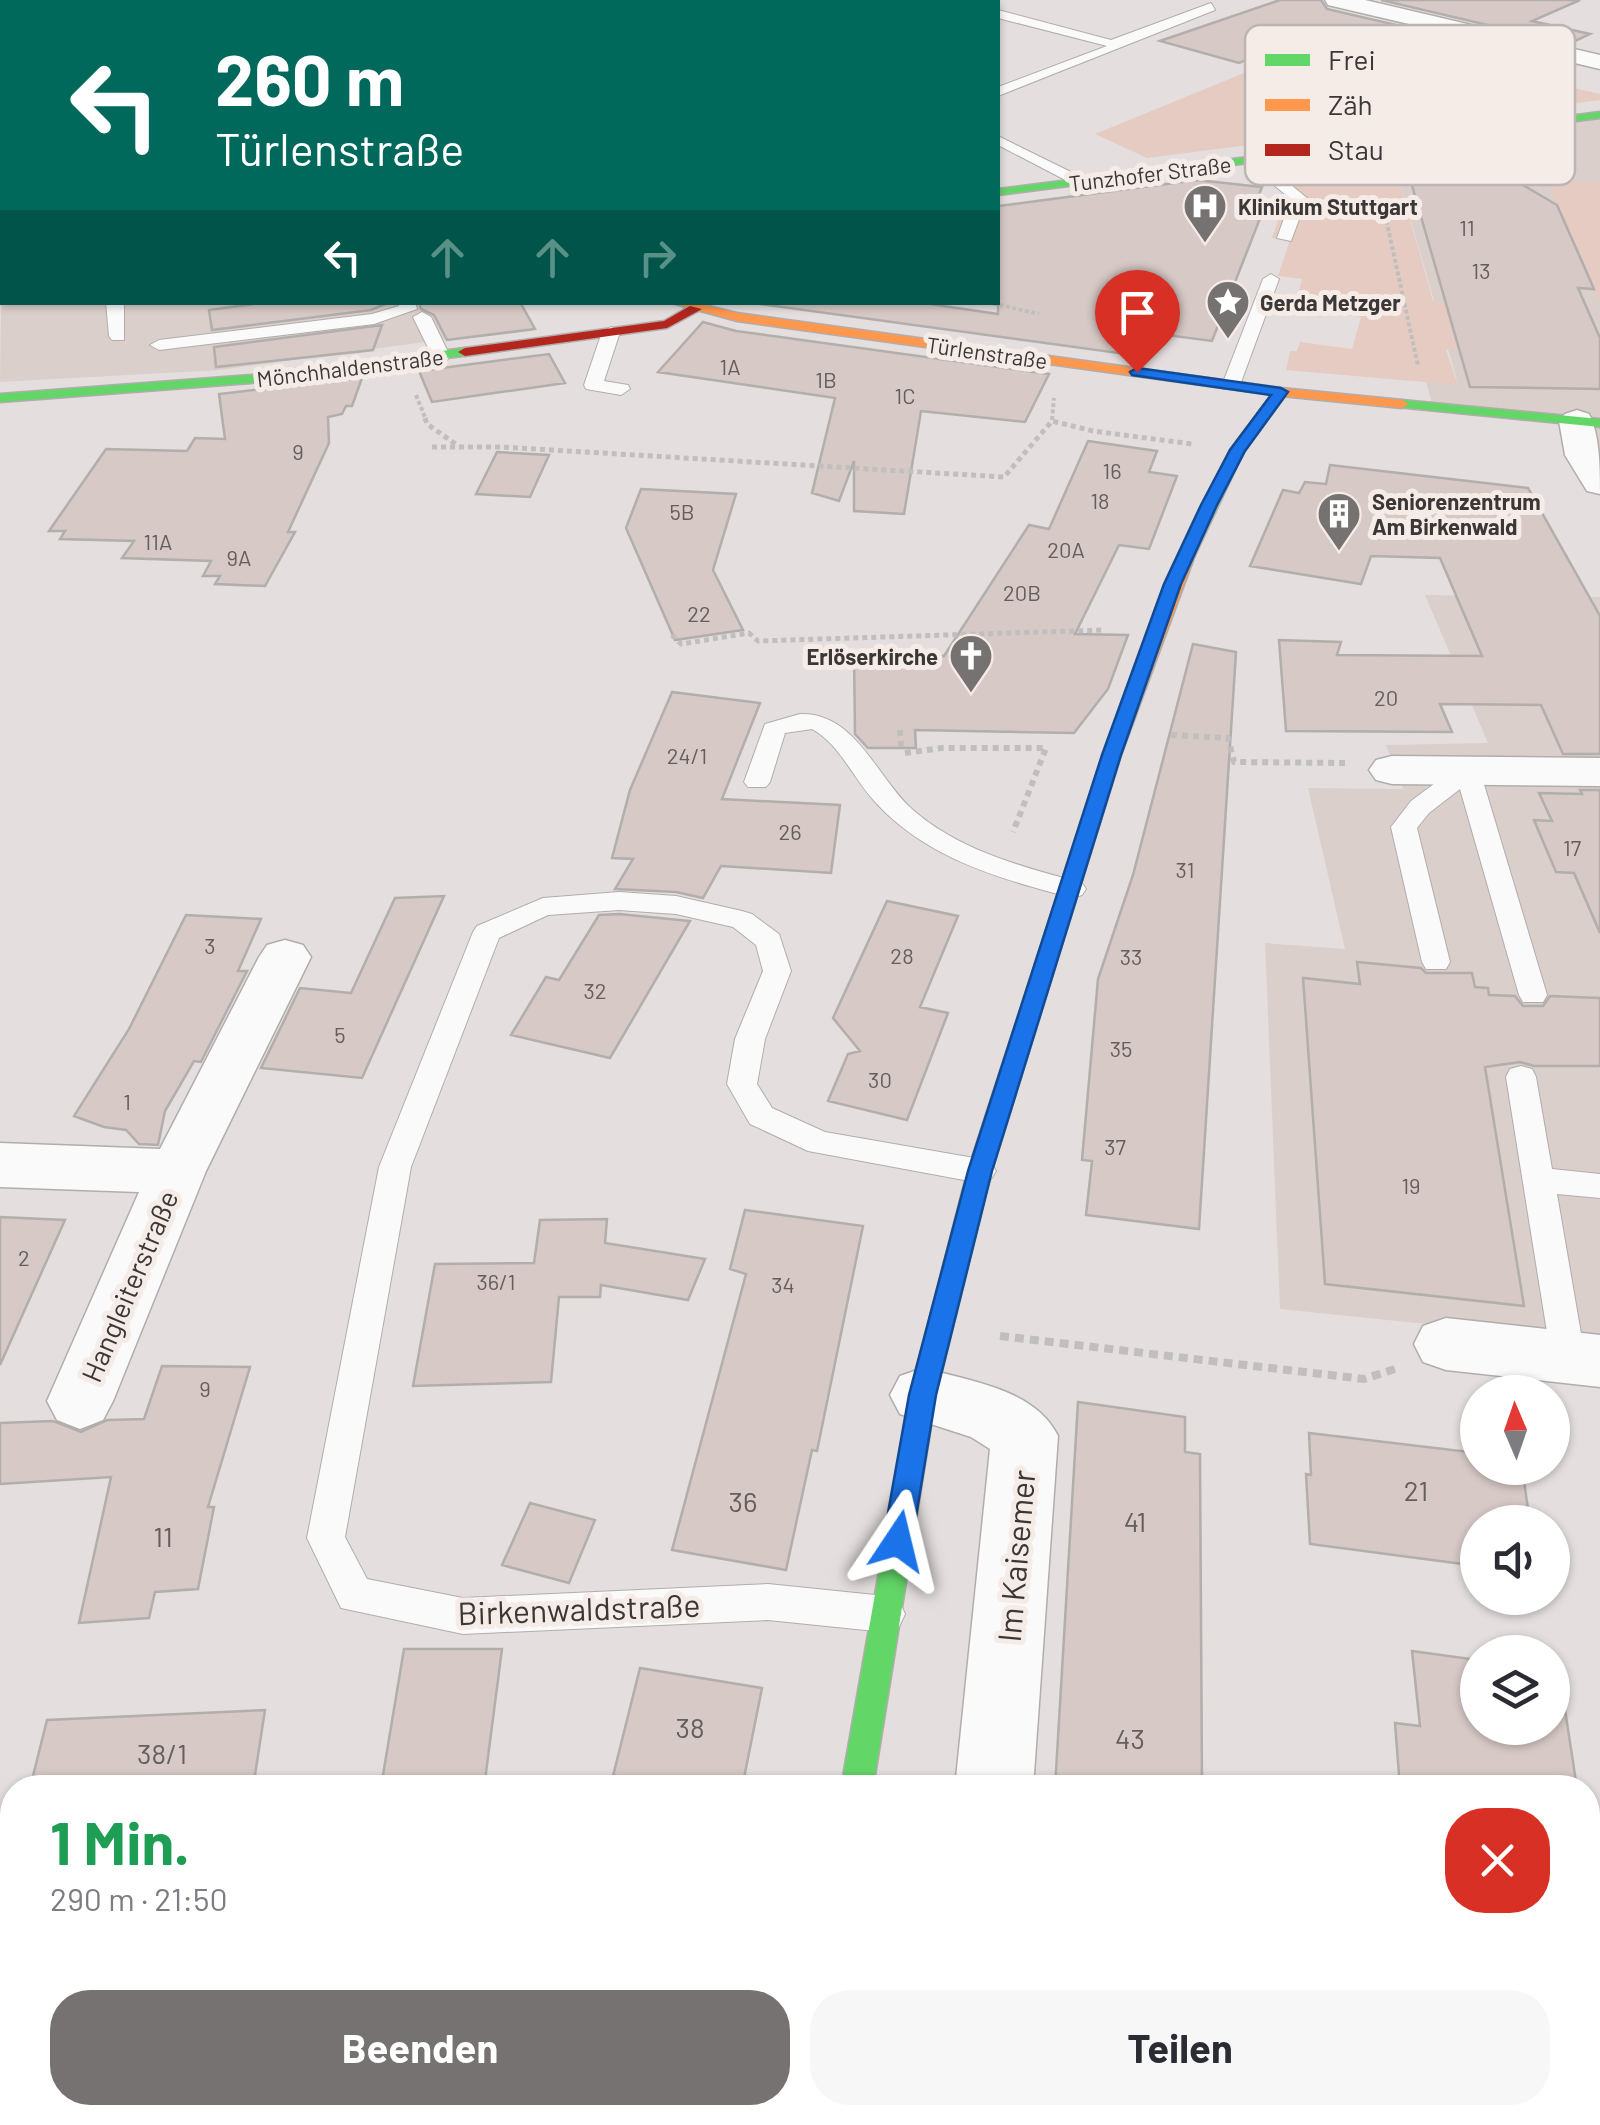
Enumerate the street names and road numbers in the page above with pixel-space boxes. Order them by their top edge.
street label: Tunzhofer Straße [1067,150,1233,196]
street label: Türlenstraße [925,331,1049,373]
street label: Mönchhaldenstraße [255,343,445,391]
street label: Hangleiterstraße [73,1185,185,1387]
street label: Im Kaisemer [989,1468,1041,1644]
street label: Birkenwaldstraße [457,1585,701,1631]

